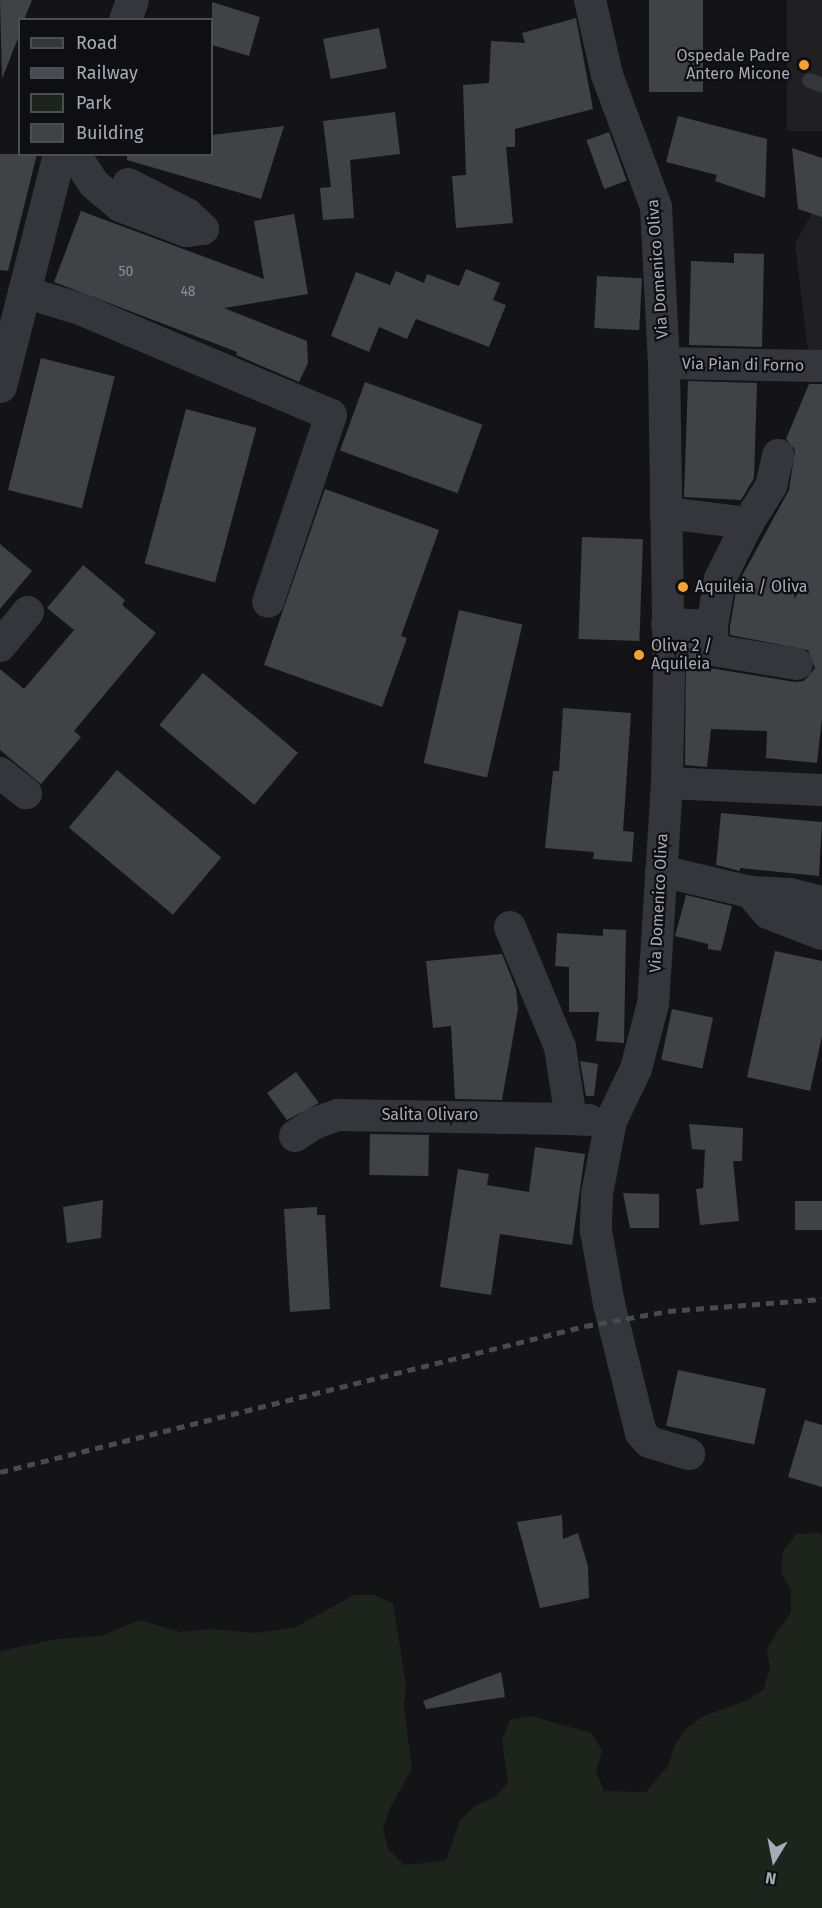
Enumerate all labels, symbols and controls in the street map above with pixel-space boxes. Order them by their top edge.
legend [18,18,213,156]
text: Road [76,32,118,54]
place label: Ospedale Padre Antero Micone [676,46,790,84]
marker: Ospedale Padre Antero Micone [795,56,813,74]
text: Railway [76,62,138,84]
text: Park [76,92,111,114]
text: Building [76,122,143,144]
street label: Via Domenico Oliva [644,199,672,339]
house number: 50 [119,264,133,280]
house number: 48 [180,284,196,300]
street label: Via Pian di Forno [682,354,804,376]
place label: Aquileia / Oliva [695,577,807,597]
marker: Aquileia / Oliva [676,580,690,594]
place label: Oliva 2 / Aquileia [651,636,712,674]
marker: Oliva 2 / Aquileia [632,648,646,662]
street label: Via Domenico Oliva [646,833,672,973]
street label: Salita Olivaro [382,1105,478,1125]
north arrow [744,1830,804,1890]
text: N [764,1868,778,1888]

